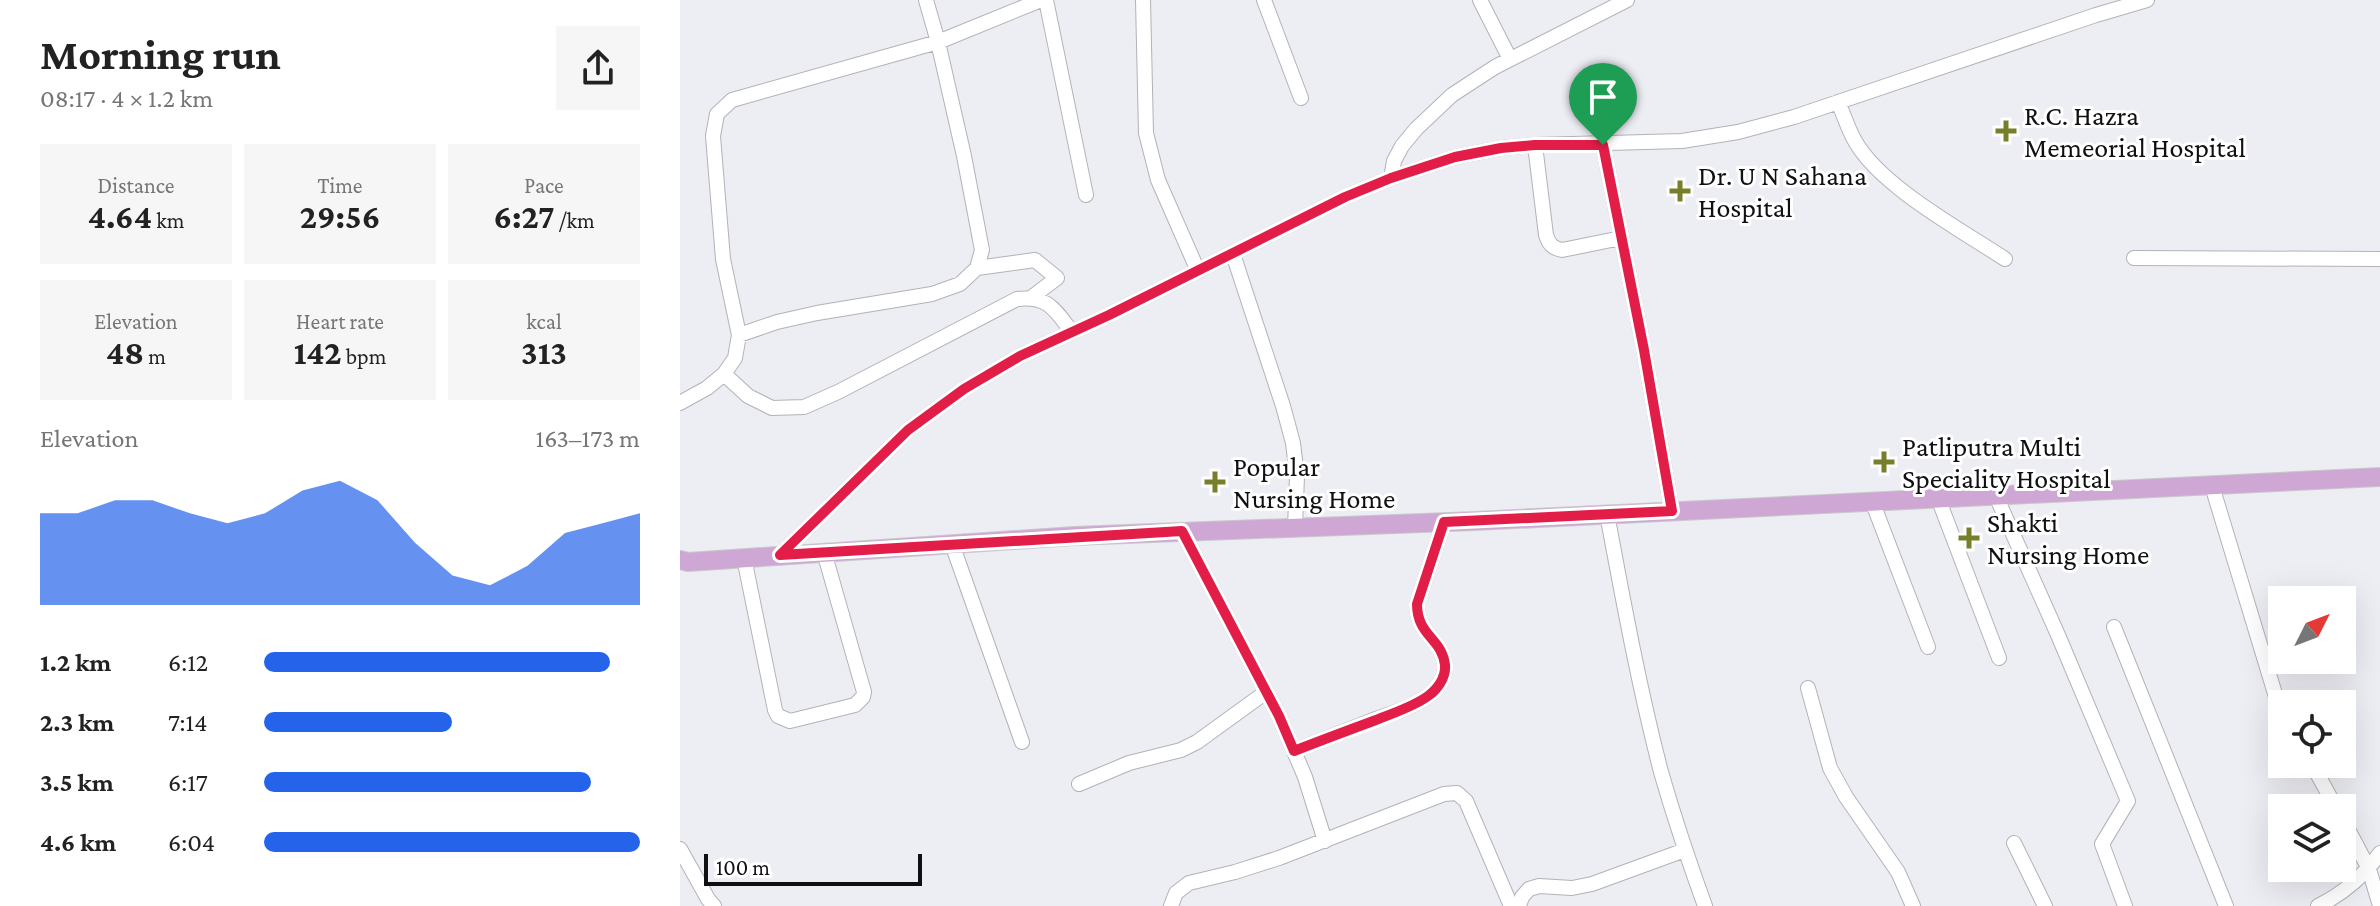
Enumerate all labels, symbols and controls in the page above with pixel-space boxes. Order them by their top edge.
button: share [556,26,640,110]
text: Morning run [40,30,281,78]
pin [1569,63,1637,145]
icon: arrive [1581,75,1625,119]
text: 08:17 · 4 × 1.2 km [40,84,213,113]
place label: R.C. Hazra Memeorial Hospital [2024,100,2246,163]
marker: R.C. Hazra Memeorial Hospital [1995,120,2017,142]
place label: Dr. U N Sahana Hospital [1698,160,1867,223]
text: Distance [98,173,174,198]
text: Time [317,173,363,198]
text: Pace [524,173,564,198]
marker: Dr. U N Sahana Hospital [1669,180,1691,202]
text: 4.64 [88,198,152,235]
text: 29:56 [300,198,380,235]
text: 6:27 [493,198,554,235]
text: km [152,208,184,233]
text: /km [554,208,595,233]
text: Elevation [94,309,178,334]
text: Heart rate [296,309,384,334]
text: kcal [526,309,562,334]
text: 48 [106,334,144,371]
text: 142 [294,334,342,371]
text: 313 [521,334,567,371]
text: m [144,344,166,369]
text: bpm [342,344,386,369]
text: Elevation [40,424,138,453]
text: 163–173 m [536,424,640,453]
place label: Patliputra Multi Speciality Hospital [1902,431,2111,494]
place label: Popular Nursing Home [1233,451,1395,514]
marker: Patliputra Multi Speciality Hospital [1873,451,1895,473]
marker: Popular Nursing Home [1204,471,1226,493]
place label: Shakti Nursing Home [1987,507,2149,570]
marker: Shakti Nursing Home [1958,527,1980,549]
north arrow [2268,586,2356,674]
map controls [2268,586,2356,882]
text: 1.2 km [40,648,111,677]
text: 6:12 [168,648,208,677]
button: locate [2268,690,2356,778]
text: 2.3 km [40,708,114,737]
text: 7:14 [168,708,207,737]
text: 3.5 km [40,768,114,797]
text: 6:17 [168,768,208,797]
button: layers [2268,794,2356,882]
text: 4.6 km [40,828,116,857]
text: 6:04 [168,828,215,857]
scale bar [704,850,922,886]
text: 100 m [716,855,770,880]

